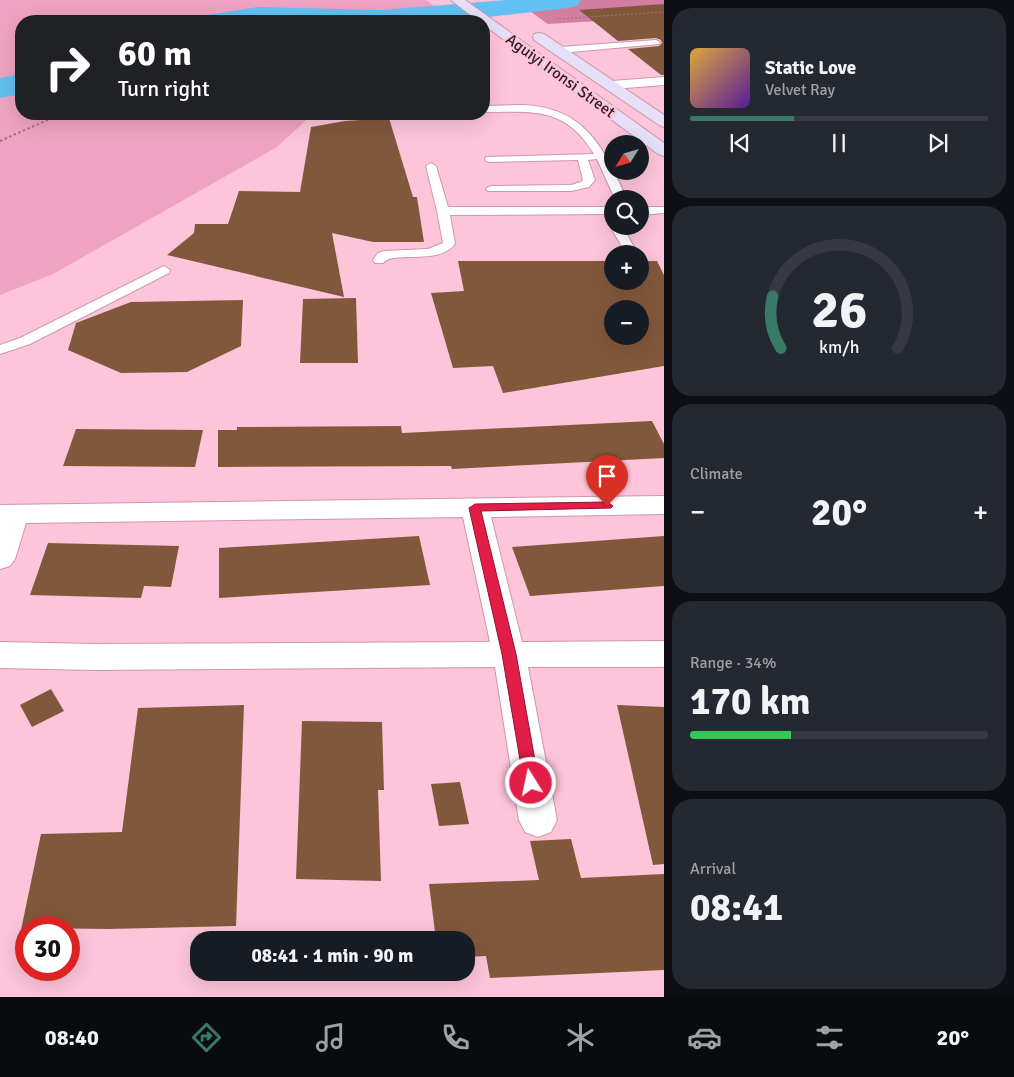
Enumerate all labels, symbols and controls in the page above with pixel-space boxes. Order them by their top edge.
street label: Aguiyi Ironsi Street [502,29,619,122]
text: 60 m [118,32,192,75]
icon: right [35,35,100,100]
text: Static Love [765,56,856,80]
text: Turn right [118,75,210,102]
text: Velvet Ray [765,80,835,100]
icon: previous [726,129,754,157]
icon: pause [825,129,853,157]
icon: next [924,129,952,157]
north arrow [604,135,649,180]
map controls [604,135,649,345]
button: search [604,190,649,235]
button: + [604,245,649,290]
text: 26 [811,278,867,342]
button: − [604,300,649,345]
text: km/h [819,336,859,358]
pin [586,455,628,506]
icon: arrive [593,462,621,490]
text: Climate [690,464,743,484]
text: 20° [811,489,867,536]
text: − [690,495,705,529]
text: + [973,495,988,529]
text: Range · 34% [690,653,776,673]
text: 170 km [690,678,811,725]
position arrow [504,756,556,808]
text: Arrival [690,859,736,879]
text: 08:41 [690,884,783,931]
speed limit sign: 30 [15,916,80,981]
text: 08:41 · 1 min · 90 m [252,944,413,968]
icon: directions [189,1020,224,1055]
icon: music [313,1020,348,1055]
icon: phone [438,1020,473,1055]
icon: climate [563,1020,598,1055]
icon: car [687,1020,722,1055]
icon: filters [812,1020,847,1055]
text: 08:40 [45,1024,99,1051]
text: 20° [937,1024,969,1051]

